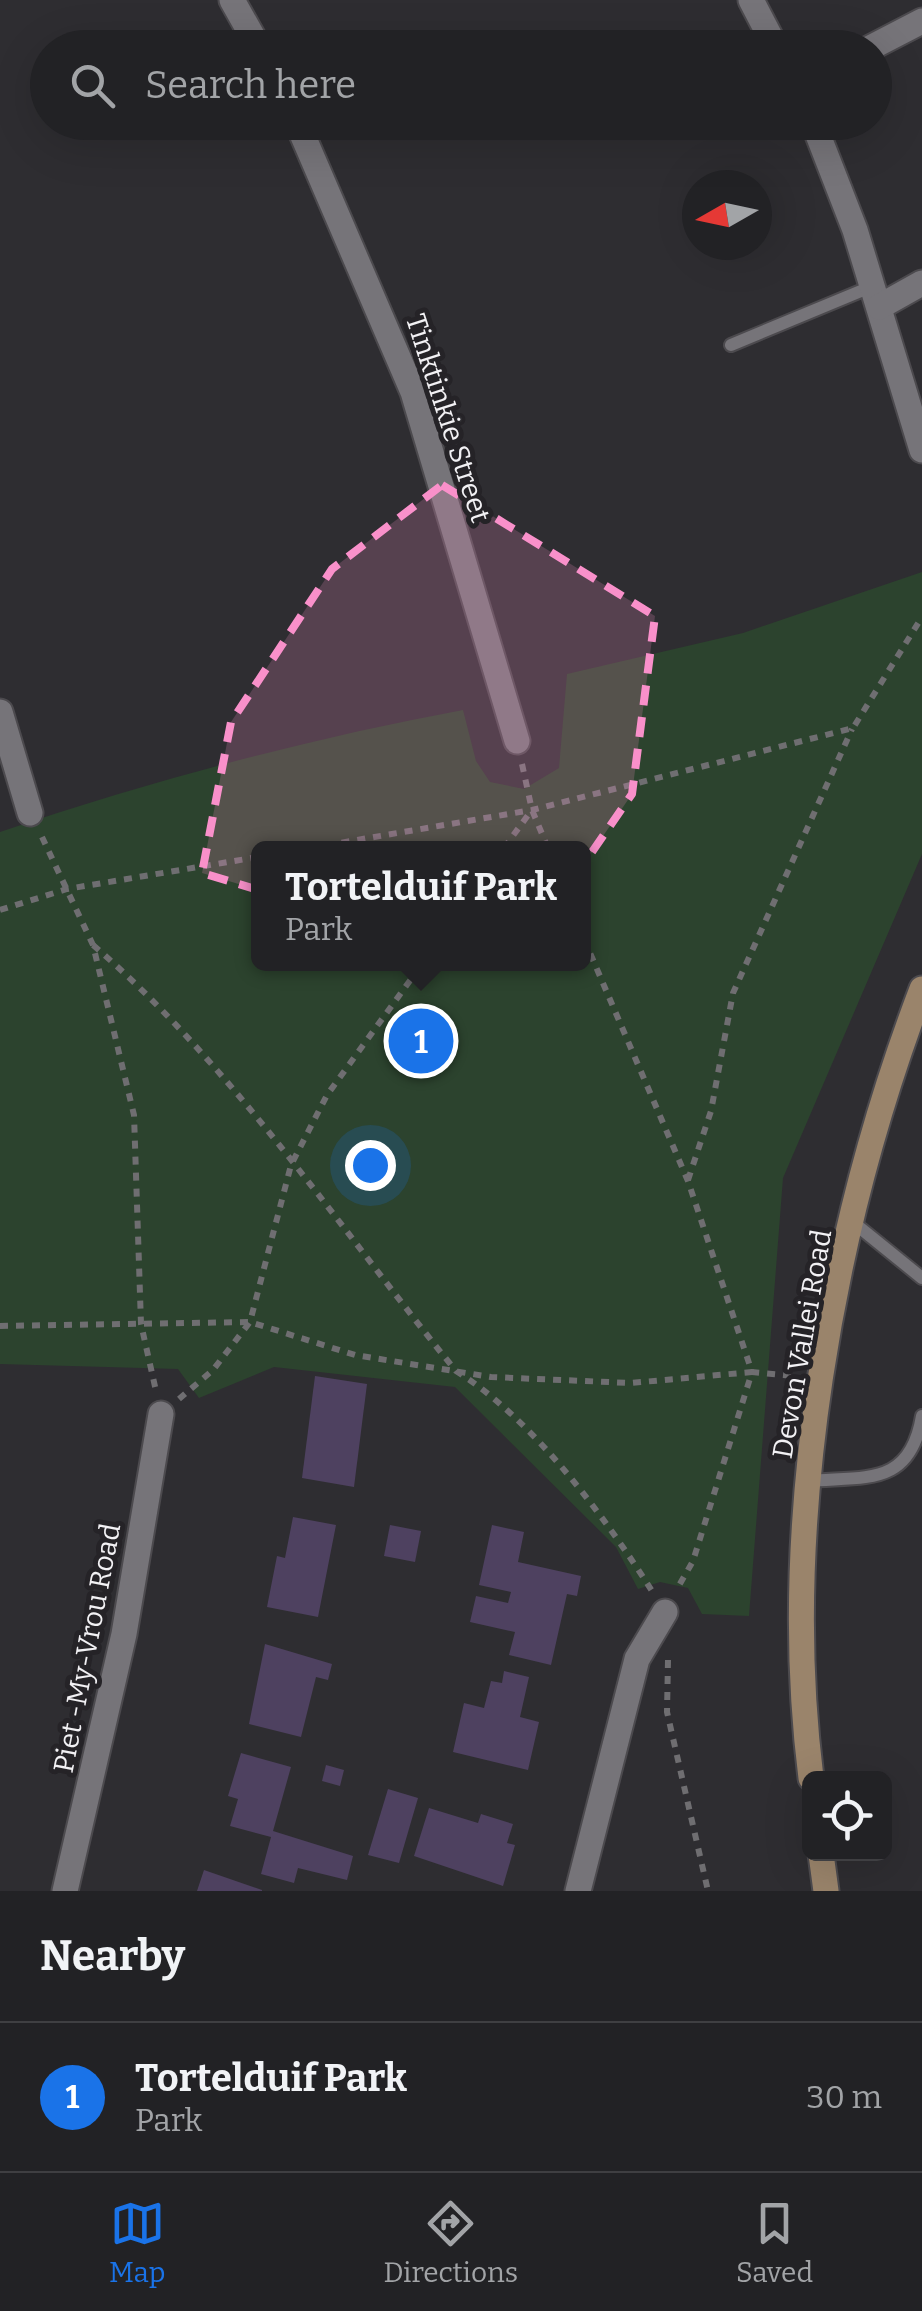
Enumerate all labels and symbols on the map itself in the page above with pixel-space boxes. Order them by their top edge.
north arrow [682,170,772,260]
street label: Tinktinkie Street [399,310,497,526]
pin: 1 [388,1004,454,1078]
your location [345,1140,396,1191]
street label: Devon Vallei Road [766,1227,838,1461]
street label: Piet -My-Vrou Road [47,1521,127,1775]

